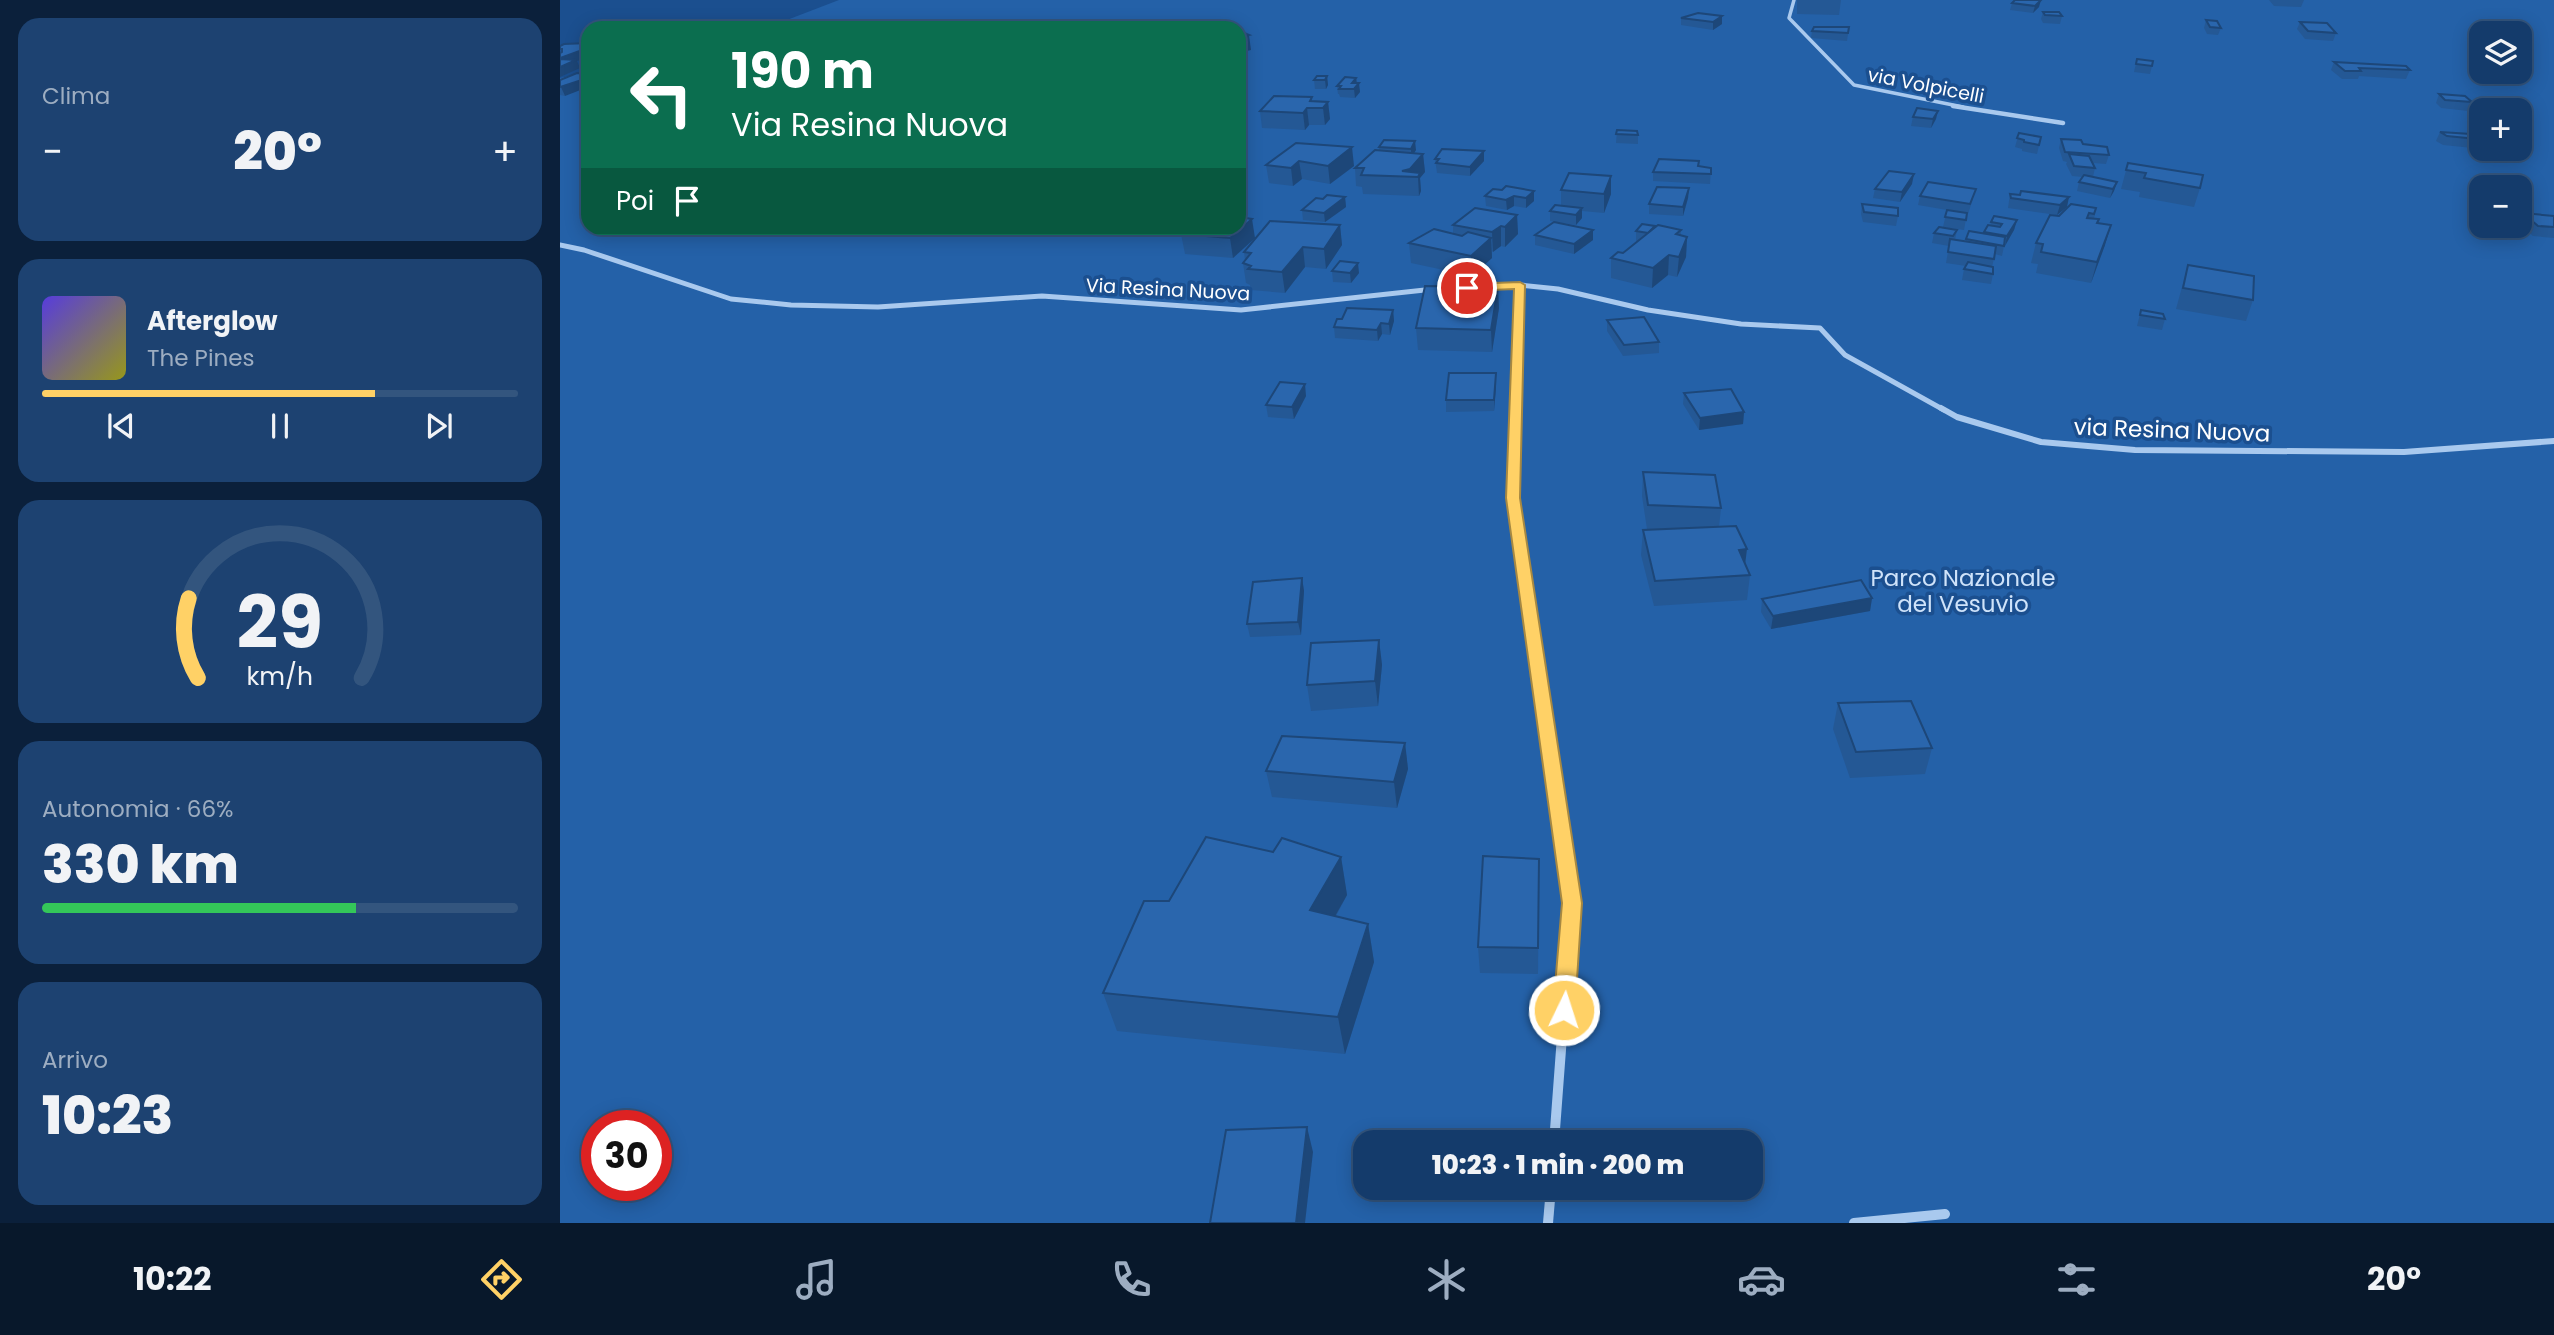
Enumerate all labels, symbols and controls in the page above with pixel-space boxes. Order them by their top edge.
map controls [2469,21,2532,238]
button: layers [2469,21,2532,84]
text: 190 m [731,37,874,105]
icon: left [616,49,707,140]
street label: via Volpicelli [1866,61,1986,110]
text: Clima [42,80,110,112]
button: + [2469,98,2532,161]
text: Via Resina Nuova [731,102,1008,147]
text: 20° [233,115,322,188]
text: − [42,125,63,178]
text: + [492,125,518,178]
button: − [2469,175,2532,238]
icon: arrive [668,182,706,220]
text: Poi [616,183,654,219]
pin [1437,258,1497,318]
icon: arrive [1448,269,1486,307]
street label: Via Resina Nuova [1085,272,1251,307]
text: Afterglow [147,303,278,339]
text: The Pines [147,342,255,374]
icon: previous [102,407,140,445]
icon: pause [261,407,299,445]
icon: next [420,407,458,445]
street label: via Resina Nuova [2073,411,2271,449]
park label: Parco Nazionale del Vesuvio [1870,562,2056,620]
text: 29 [237,572,323,673]
text: km/h [247,658,313,693]
text: Autonomia · 66% [42,793,233,825]
text: 330 km [42,828,239,901]
position arrow [1527,973,1601,1047]
text: Arrivo [42,1044,108,1076]
text: 10:23 [42,1079,173,1152]
speed limit sign: 30 [581,1110,672,1201]
text: 10:23 · 1 min · 200 m [1432,1147,1684,1183]
icon: directions [477,1255,526,1304]
icon: music [792,1255,841,1304]
icon: phone [1107,1255,1156,1304]
icon: climate [1422,1255,1471,1304]
icon: car [1737,1255,1786,1304]
icon: filters [2052,1255,2101,1304]
text: 10:22 [133,1256,212,1301]
text: 20° [2367,1256,2421,1301]

